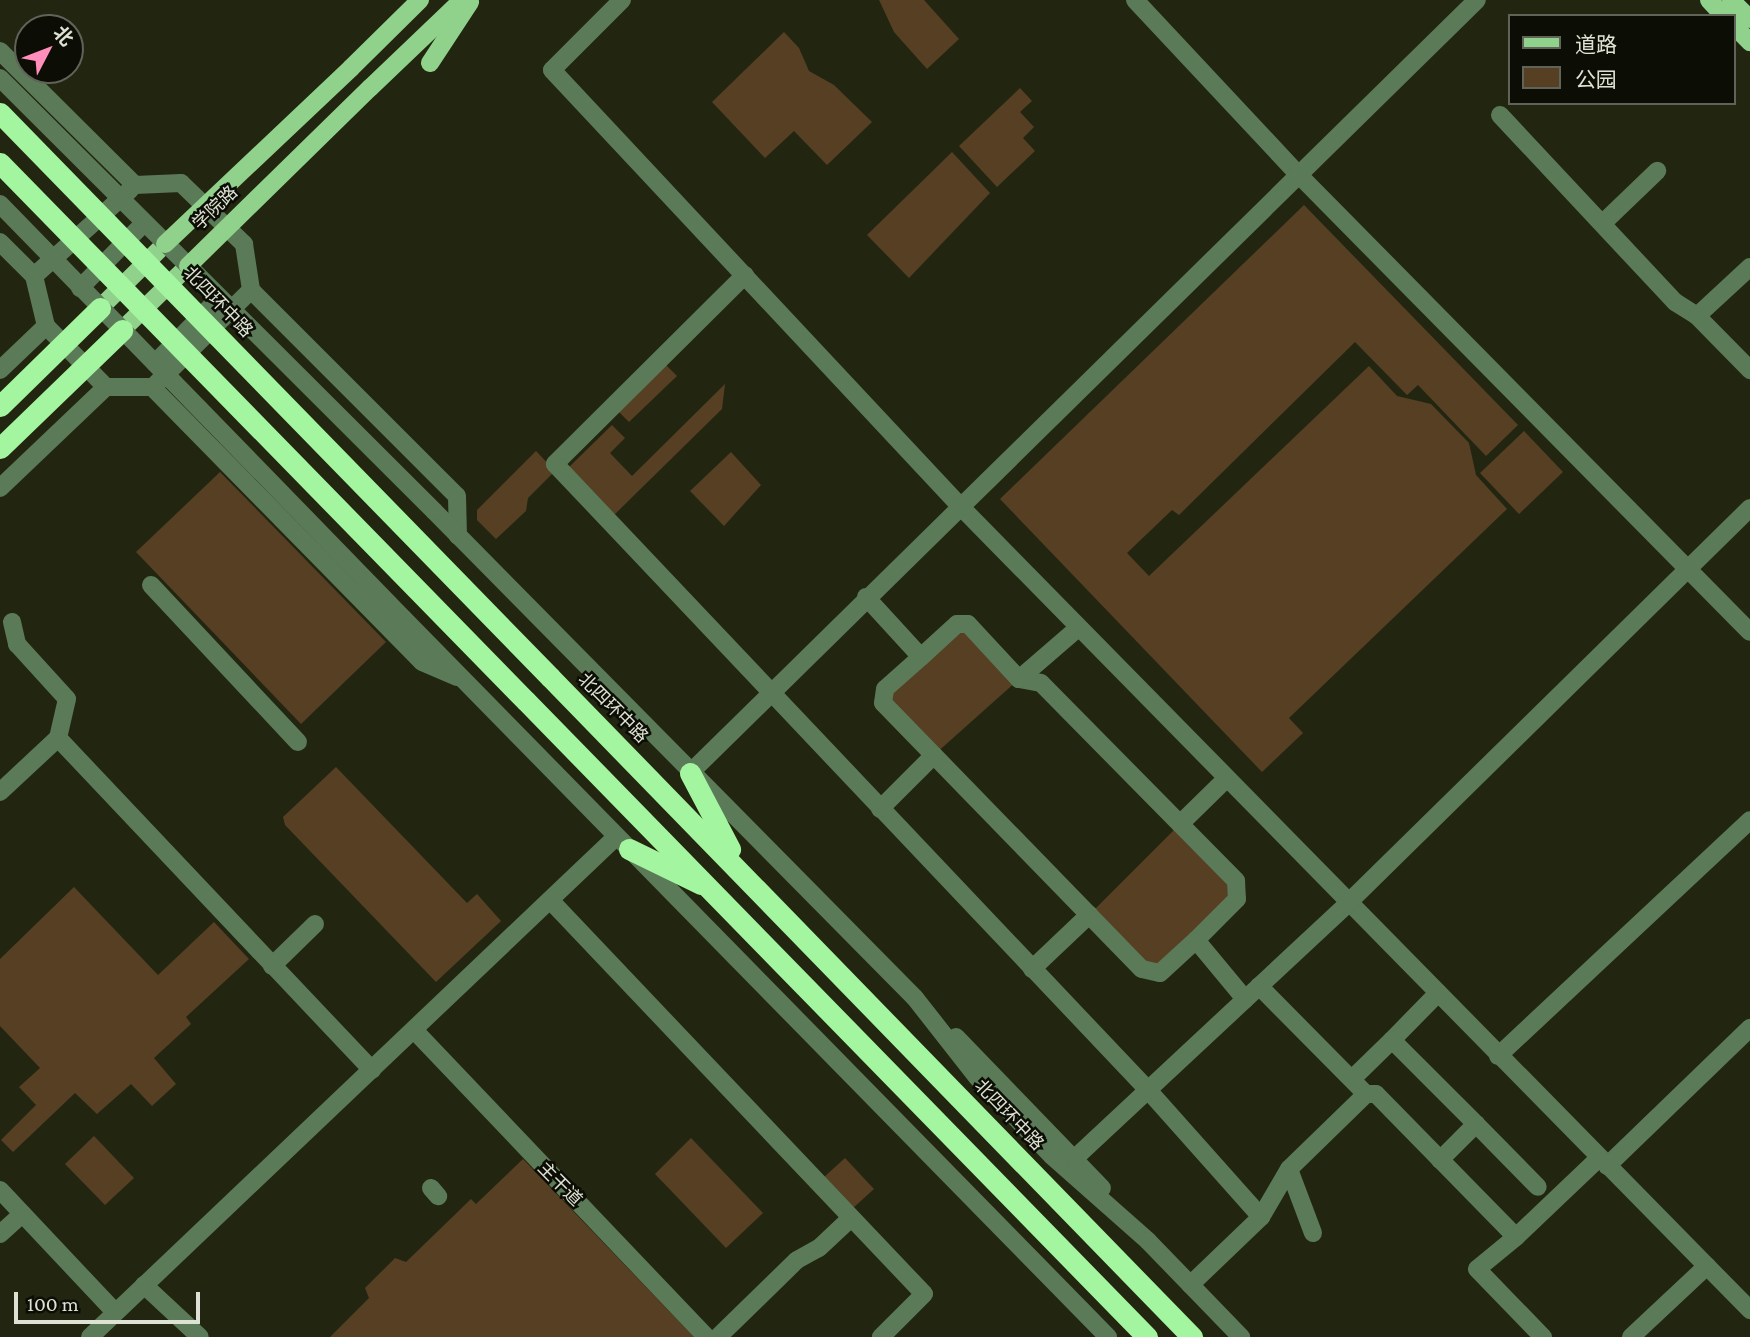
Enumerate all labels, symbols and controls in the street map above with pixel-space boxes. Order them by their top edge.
north arrow [14,14,84,84]
legend [1508,14,1736,105]
text: 北 [49,22,78,50]
text: 道路 [1575,33,1617,57]
text: 公园 [1575,68,1617,92]
street label: 学院路 [188,181,242,235]
street label: 北四环中路 [179,262,257,342]
street label: 北四环中路 [574,669,652,747]
street label: 北四环中路 [970,1075,1048,1155]
street label: 主干道 [533,1157,587,1211]
scale bar [18,1278,203,1322]
text: 100 m [27,1292,79,1316]

